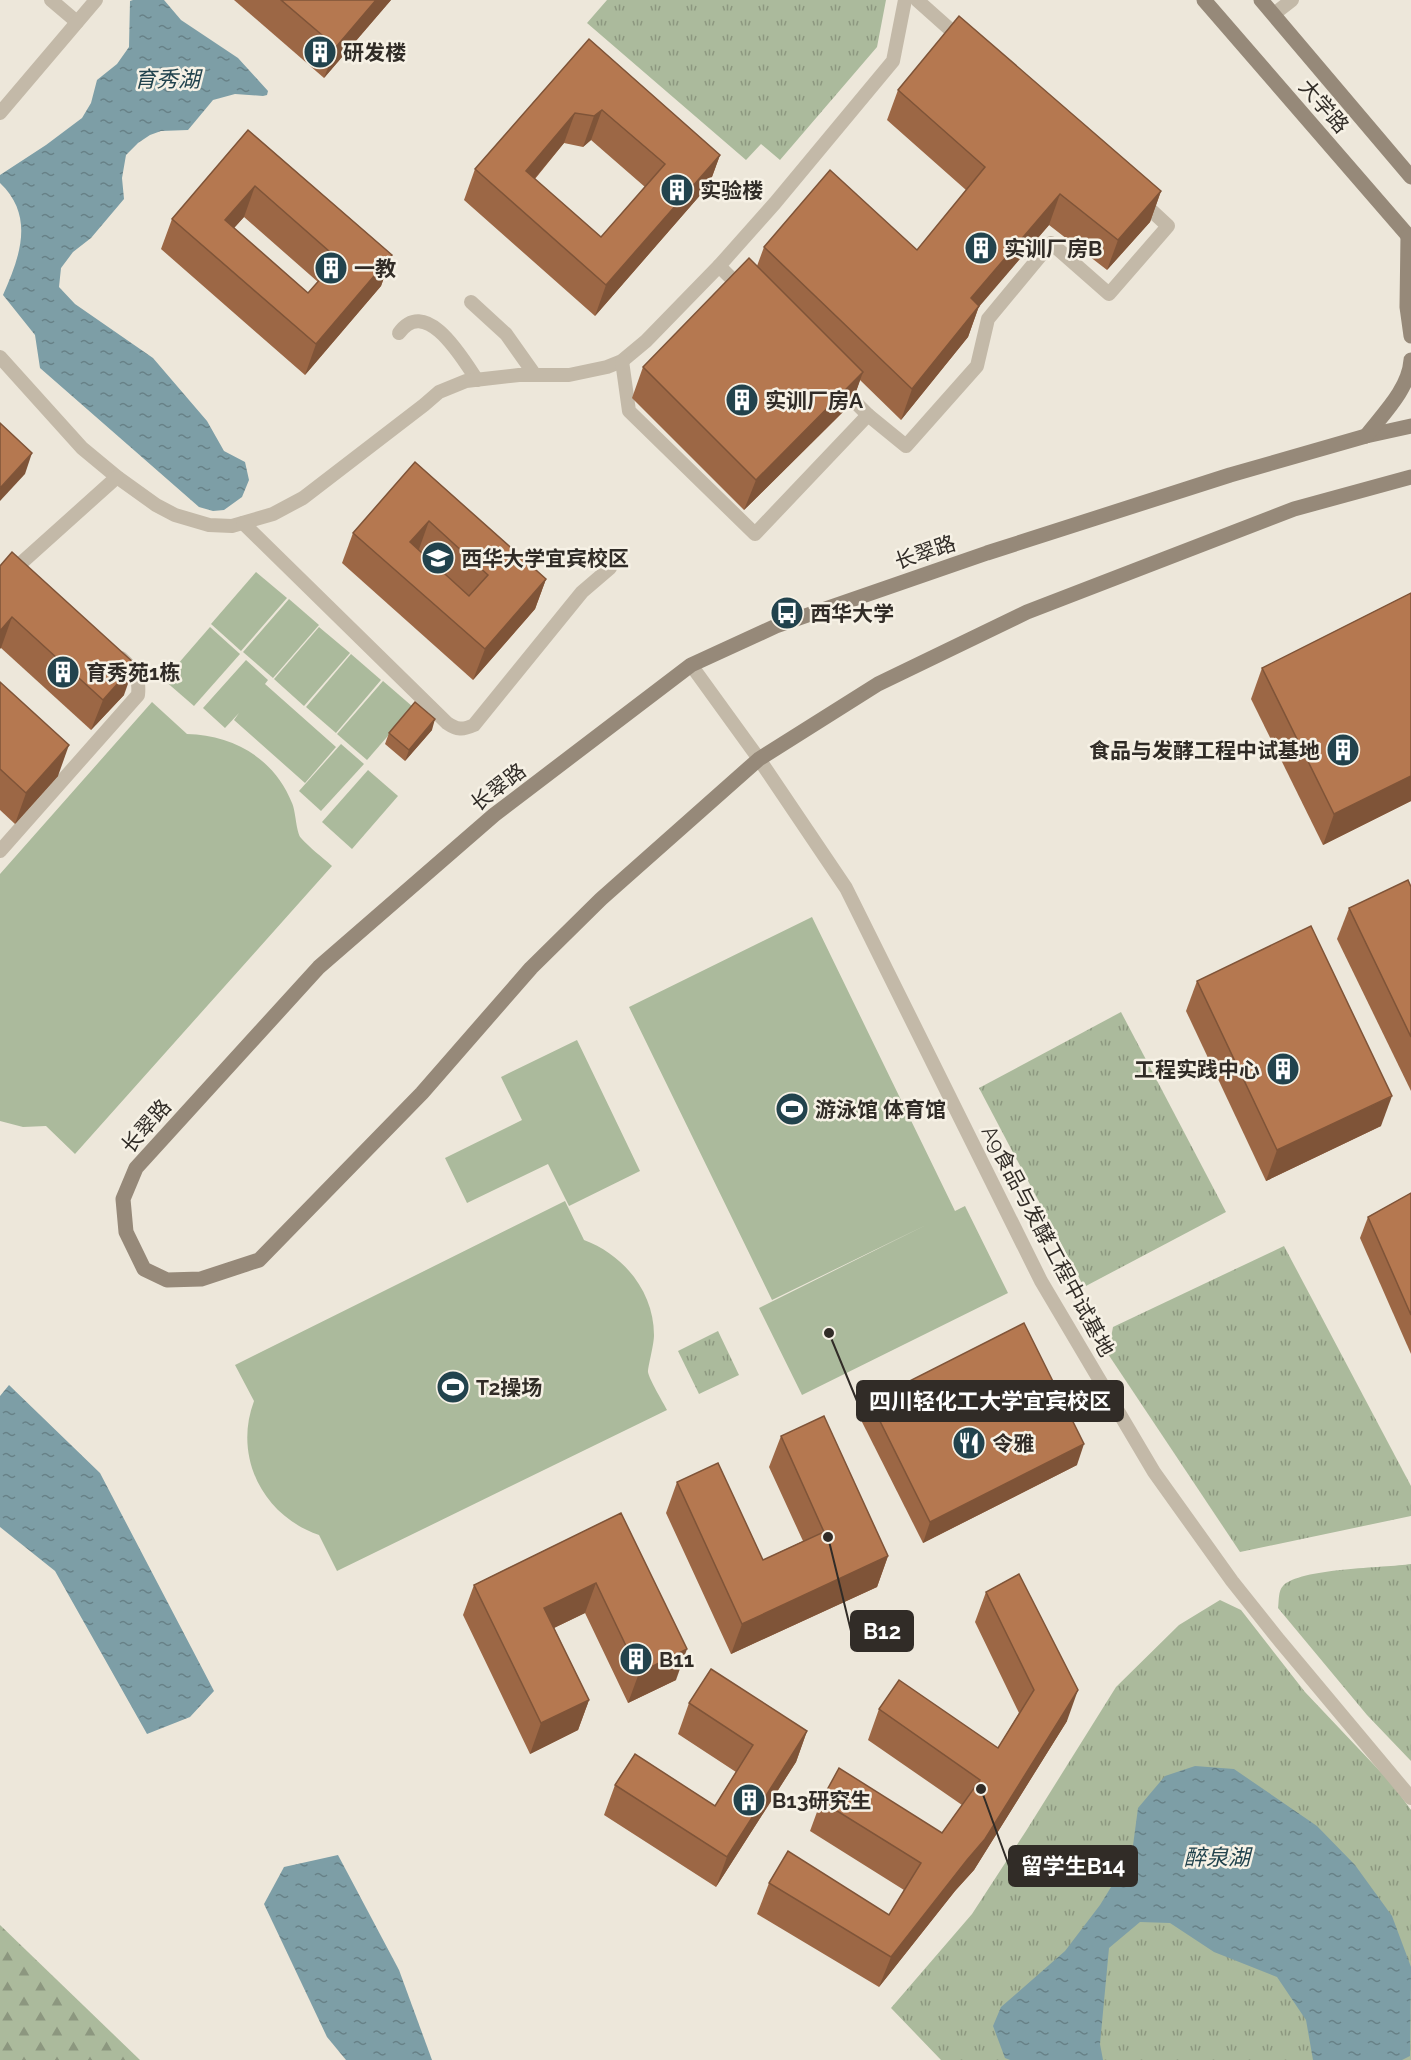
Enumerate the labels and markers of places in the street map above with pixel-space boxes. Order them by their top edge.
building icon: 研发楼 [302,34,338,70]
place label: 研发楼 [343,40,406,65]
building icon: 实验楼 [659,172,695,208]
place label: 实验楼 [700,178,763,203]
building icon: 实训厂房B [963,230,999,266]
place label: 实训厂房B [1004,236,1102,261]
building icon: 一教 [313,250,349,286]
place label: 一教 [354,256,396,281]
building icon: 实训厂房A [724,382,760,418]
place label: 实训厂房A [765,388,864,413]
school or university icon: 西华大学宜宾校区 [420,540,456,576]
place label: 西华大学宜宾校区 [461,546,629,571]
bus stop icon: 西华大学 [769,595,805,631]
place label: 西华大学 [810,601,894,626]
building icon: 育秀苑1栋 [45,654,81,690]
place label: 育秀苑1栋 [86,660,180,685]
building icon: 食品与发酵工程中试基地 [1325,732,1361,768]
place label: 食品与发酵工程中试基地 [1089,738,1320,763]
building icon: 工程实践中心 [1265,1051,1301,1087]
place label: 工程实践中心 [1134,1057,1260,1082]
sports icon: 游泳馆 体育馆 [774,1091,810,1127]
place label: 游泳馆 体育馆 [815,1097,946,1122]
sports icon: T2操场 [435,1369,471,1405]
place label: T2操场 [476,1375,542,1400]
callout: 四川轻化工大学宜宾校区 [857,1381,1123,1421]
restaurant icon: 令雅 [951,1425,987,1461]
place label: 令雅 [992,1431,1034,1456]
callout: B12 [851,1611,913,1651]
building icon: B11 [618,1641,654,1677]
place label: B11 [659,1647,694,1672]
building icon: B13研究生 [731,1782,767,1818]
place label: B13研究生 [772,1788,871,1813]
callout: 留学生B14 [1009,1846,1137,1886]

